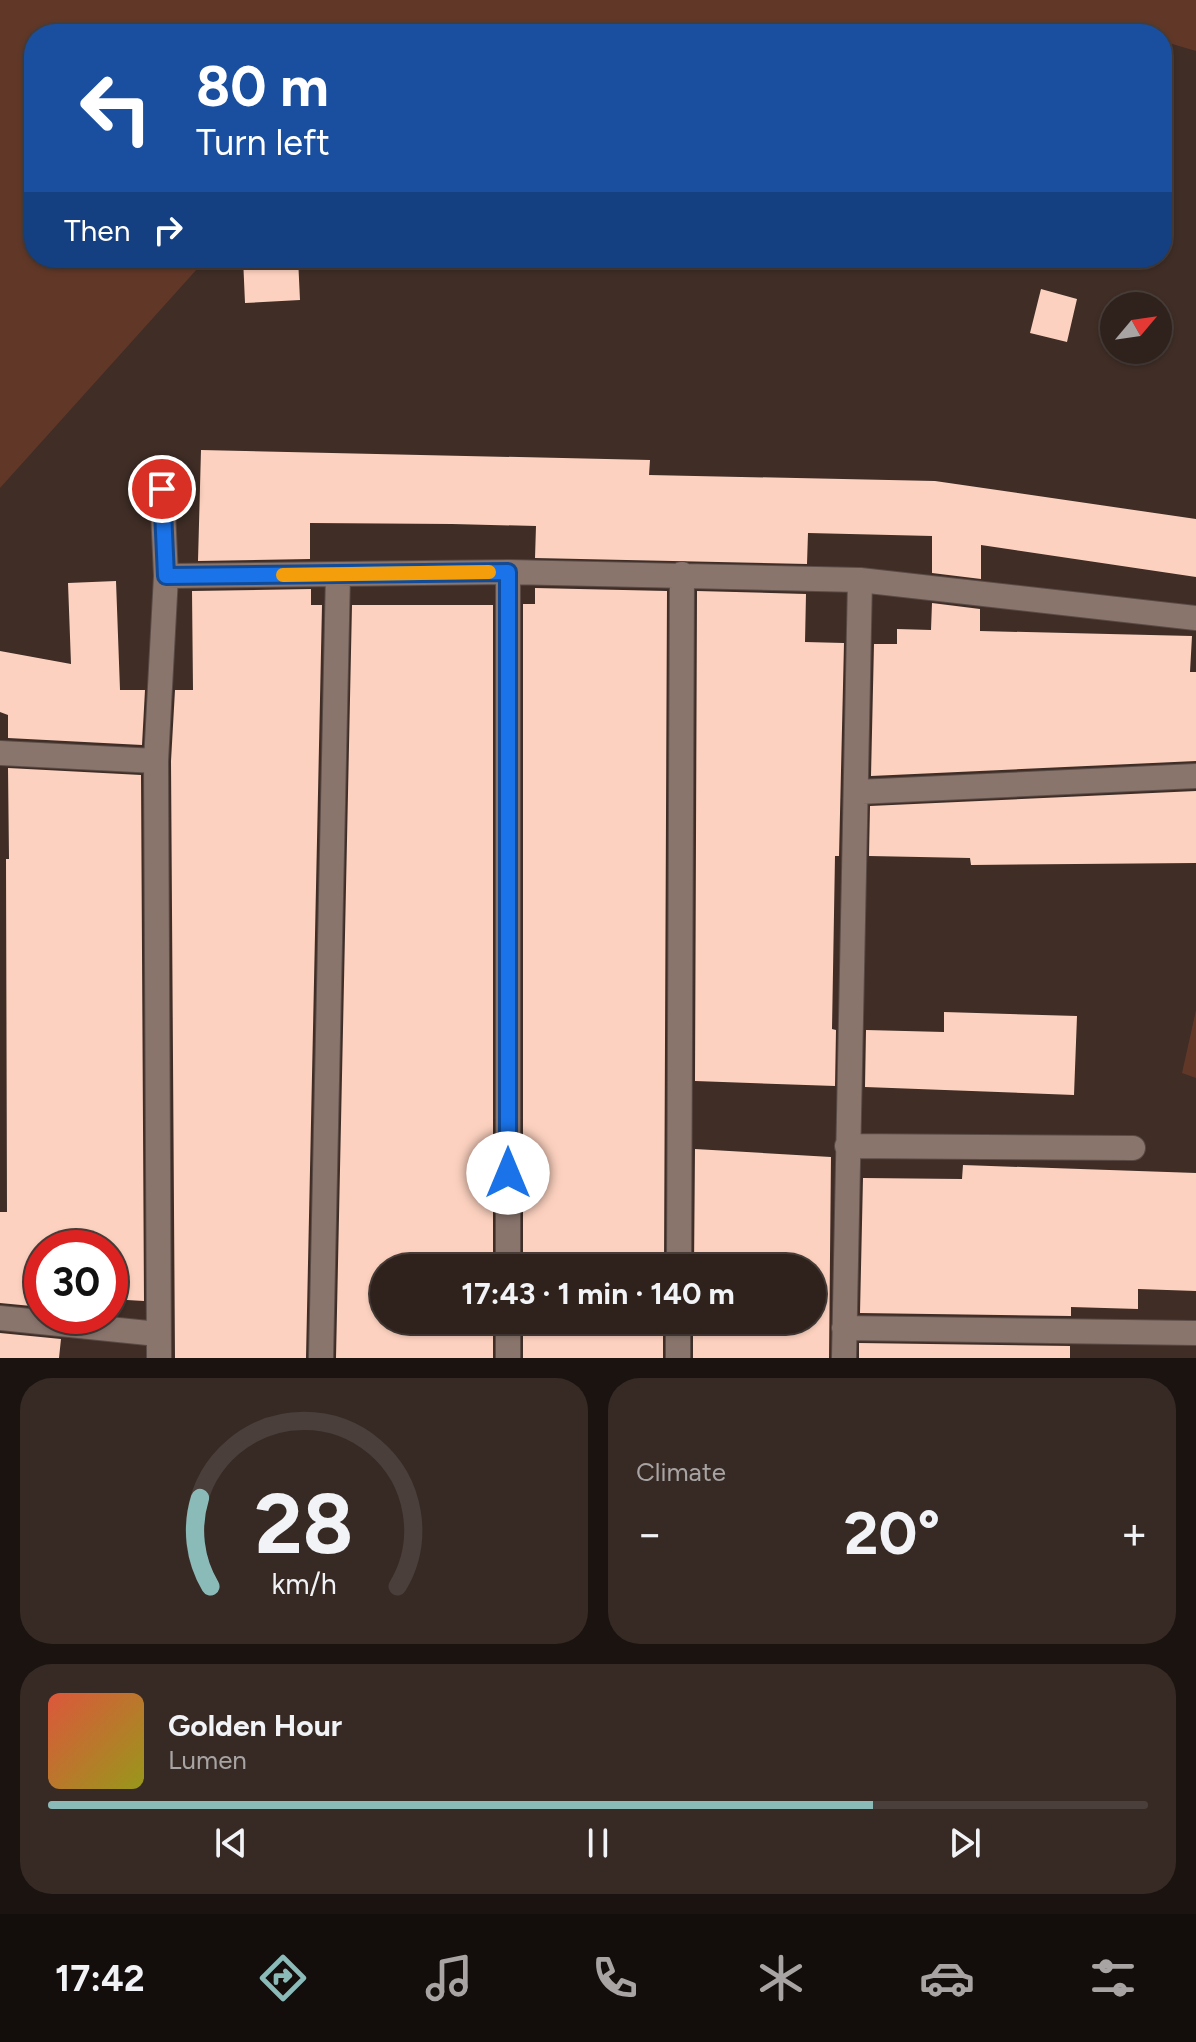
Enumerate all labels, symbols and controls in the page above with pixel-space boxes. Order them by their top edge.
text: 80 m [196,53,329,120]
icon: left [64,56,168,160]
text: Turn left [196,121,330,164]
icon: right [146,208,190,252]
text: Then [64,212,130,249]
north arrow [1100,292,1172,364]
map controls [1100,292,1172,364]
pin [128,455,196,523]
icon: arrive [140,467,184,511]
position arrow [466,1131,550,1215]
speed limit sign: 30 [24,1230,128,1334]
text: 17:43 · 1 min · 140 m [461,1275,735,1312]
text: Climate [636,1456,726,1488]
text: 28 [254,1474,354,1574]
text: 20° [844,1497,940,1569]
text: − [636,1507,663,1560]
text: + [1121,1507,1148,1560]
text: km/h [271,1567,337,1601]
text: Golden Hour [168,1707,342,1744]
text: Lumen [168,1744,247,1776]
icon: previous [209,1821,253,1865]
icon: pause [576,1821,620,1865]
icon: next [943,1821,987,1865]
icon: directions [255,1950,311,2006]
icon: music [421,1950,477,2006]
icon: phone [587,1950,643,2006]
icon: climate [753,1950,809,2006]
icon: car [919,1950,975,2006]
icon: filters [1085,1950,1141,2006]
text: 17:42 [55,1957,145,2000]

